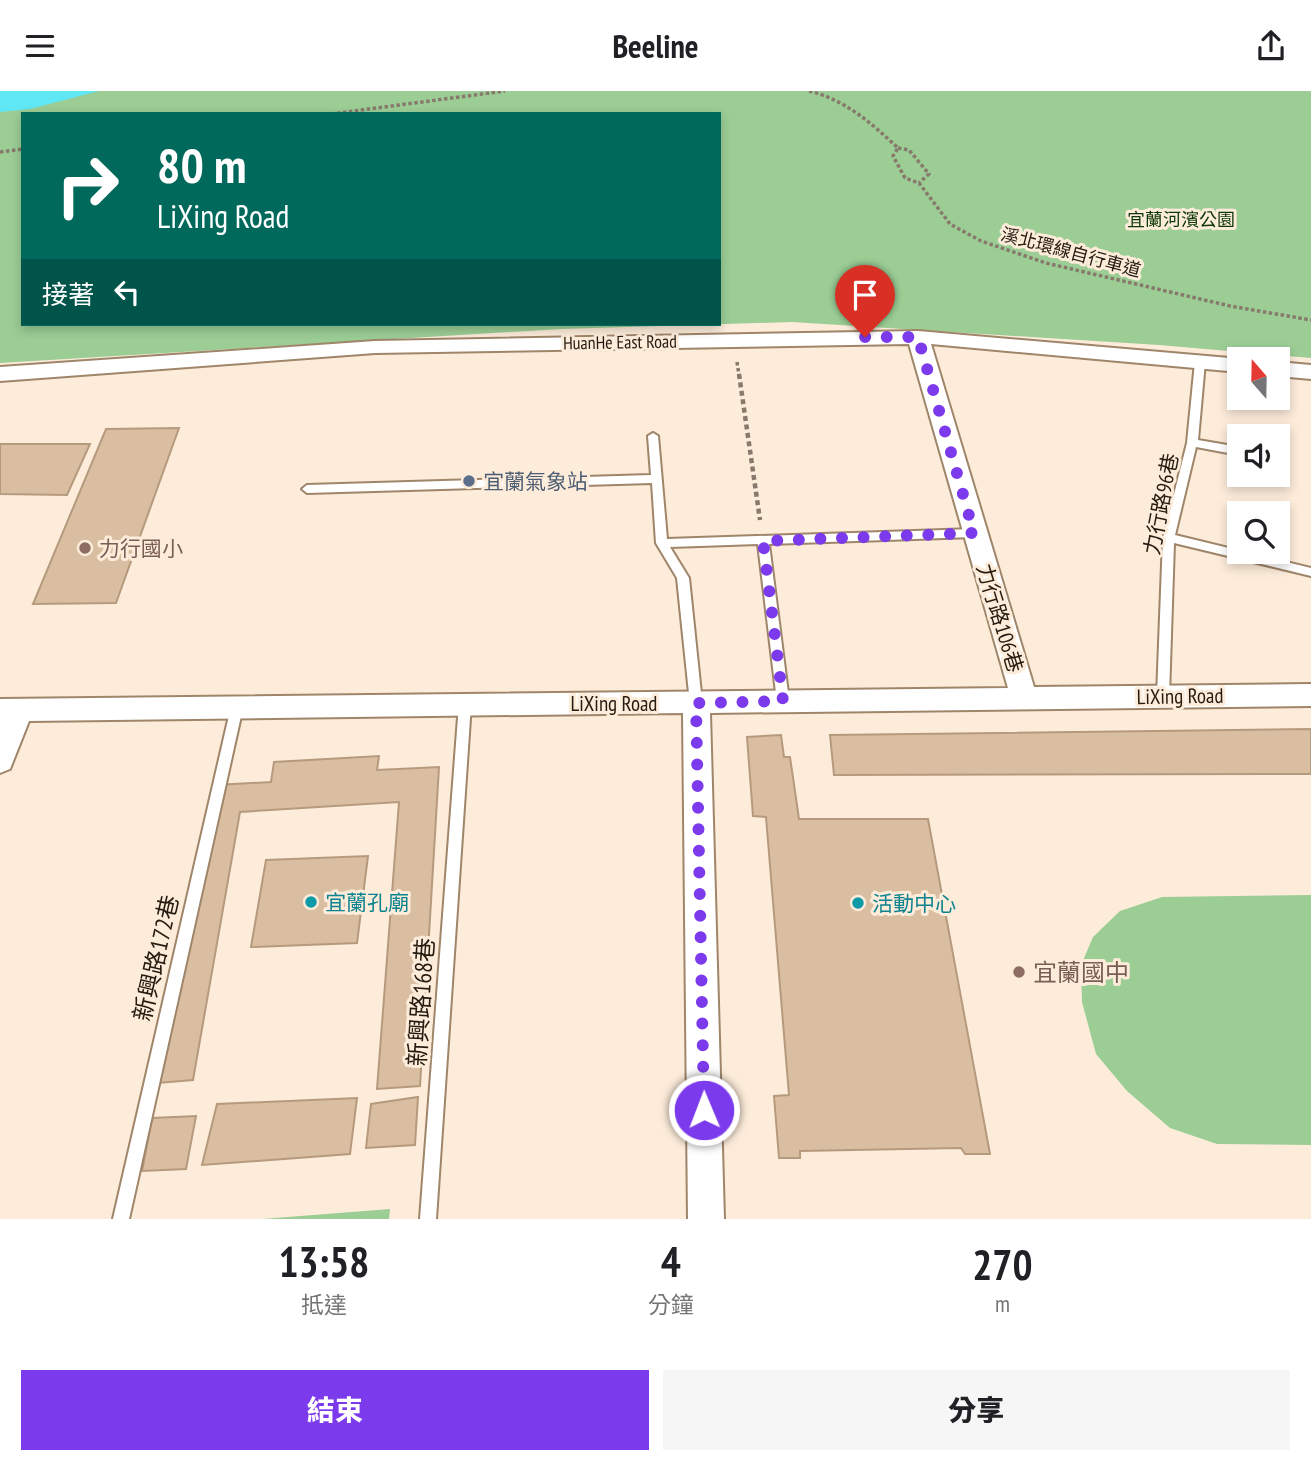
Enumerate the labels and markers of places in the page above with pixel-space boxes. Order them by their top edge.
pin [835,265,895,337]
place label: 宜蘭氣象站 [483,468,588,495]
marker: 宜蘭氣象站 [461,473,477,489]
place label: 力行國小 [99,535,183,562]
marker: 力行國小 [77,540,93,556]
place label: 宜蘭孔廟 [325,889,409,916]
place label: 活動中心 [872,890,956,917]
marker: 宜蘭孔廟 [303,894,319,910]
marker: 活動中心 [850,895,866,911]
place label: 宜蘭國中 [1033,957,1129,988]
marker: 宜蘭國中 [1011,964,1027,980]

